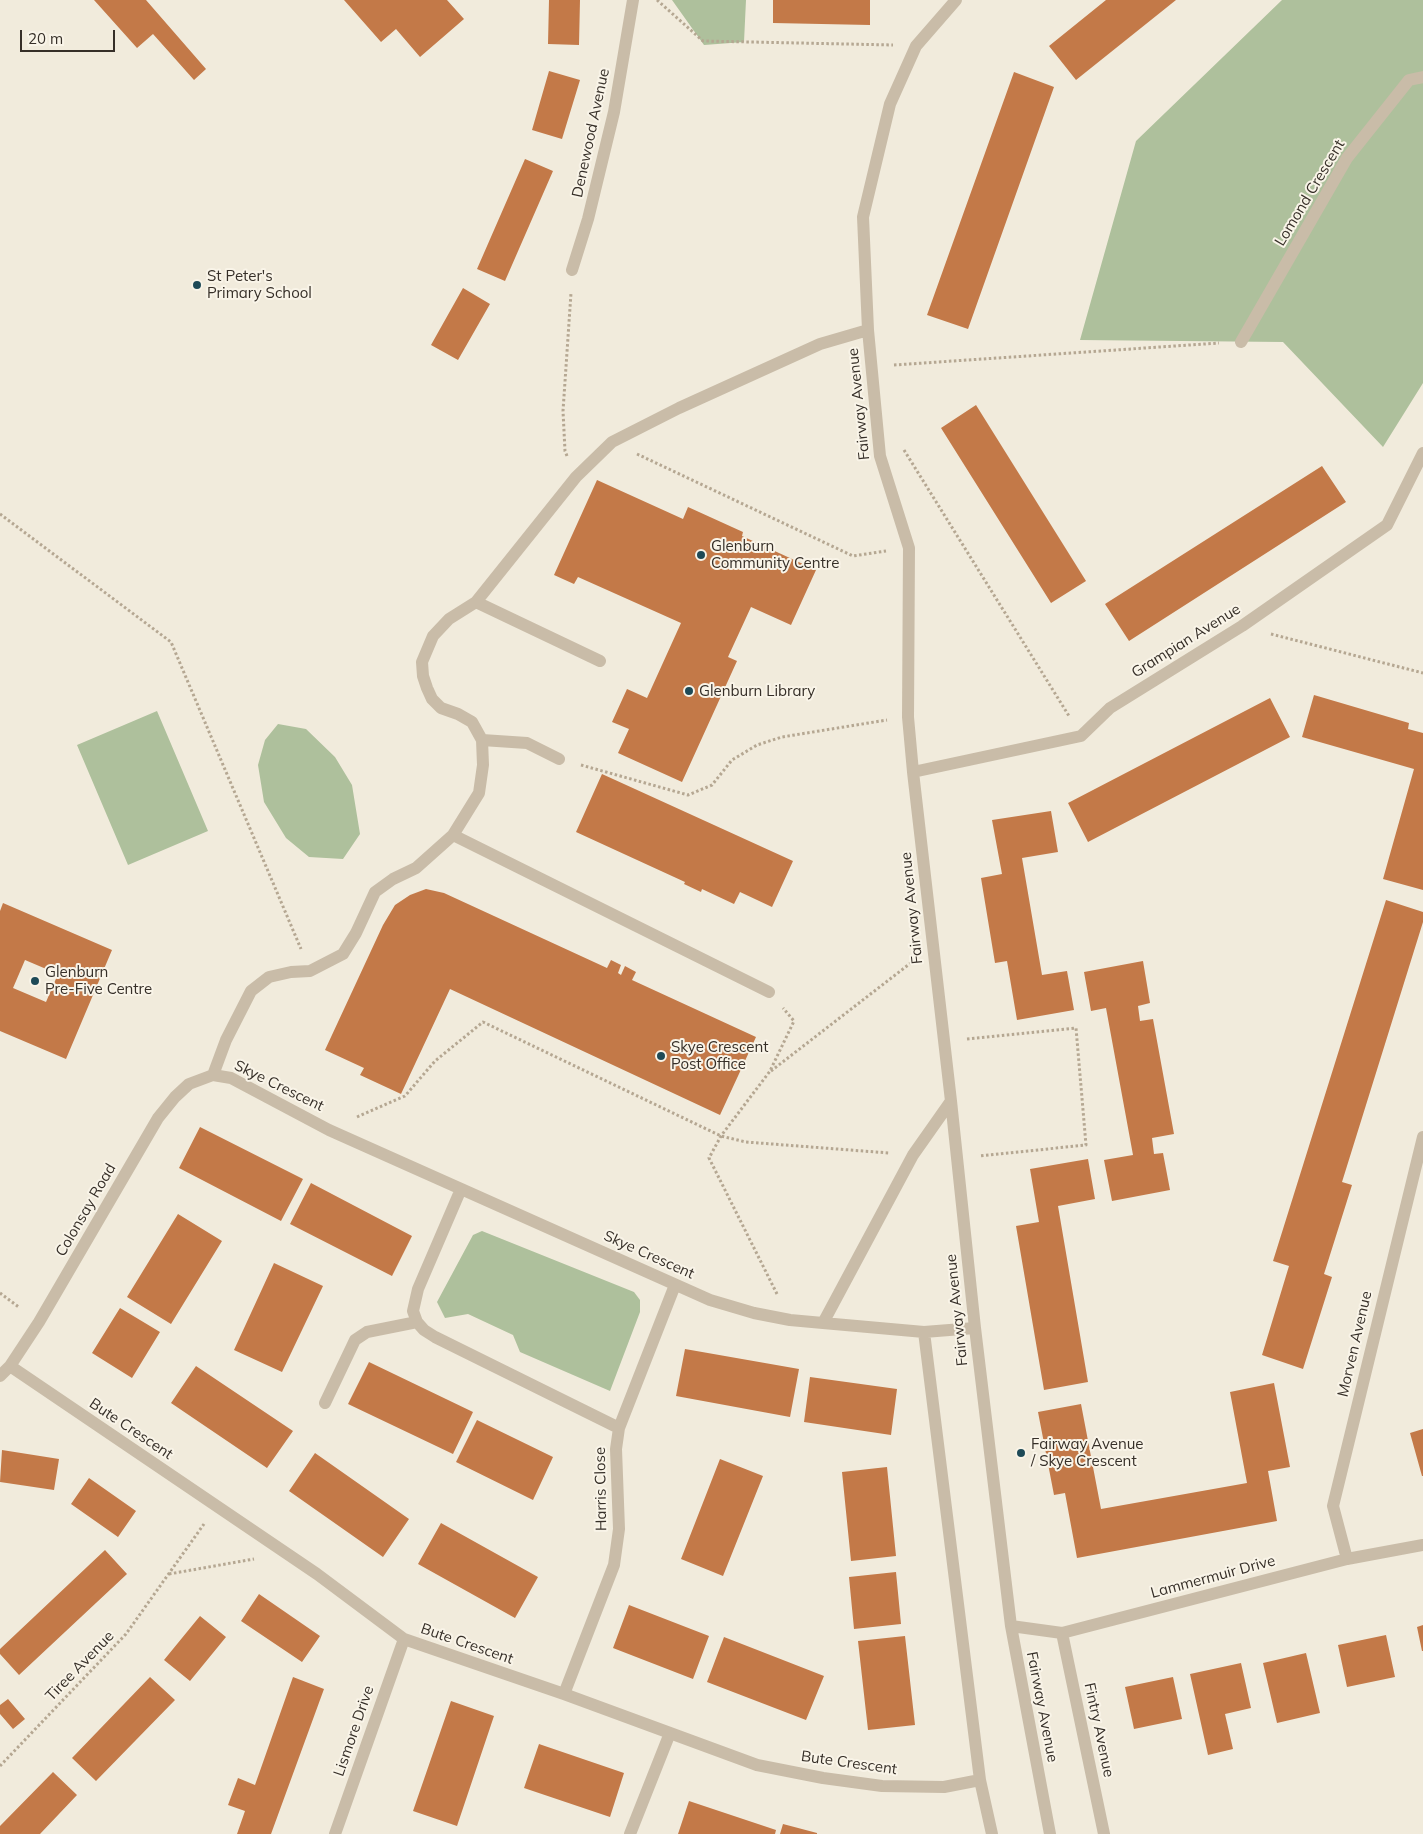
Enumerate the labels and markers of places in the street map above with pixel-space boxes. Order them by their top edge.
place label: St Peter's Primary School [207,267,312,302]
marker: St Peter's Primary School [191,279,203,291]
place label: Glenburn Community Centre [711,537,839,572]
marker: Glenburn Community Centre [695,549,707,561]
place label: Glenburn Library [699,682,815,700]
marker: Glenburn Library [683,685,695,697]
place label: Glenburn Pre-Five Centre [45,963,152,998]
marker: Glenburn Pre-Five Centre [29,975,41,987]
place label: Skye Crescent Post Office [671,1038,768,1073]
marker: Skye Crescent Post Office [655,1050,667,1062]
place label: Fairway Avenue / Skye Crescent [1031,1435,1144,1470]
marker: Fairway Avenue / Skye Crescent [1015,1447,1027,1459]

